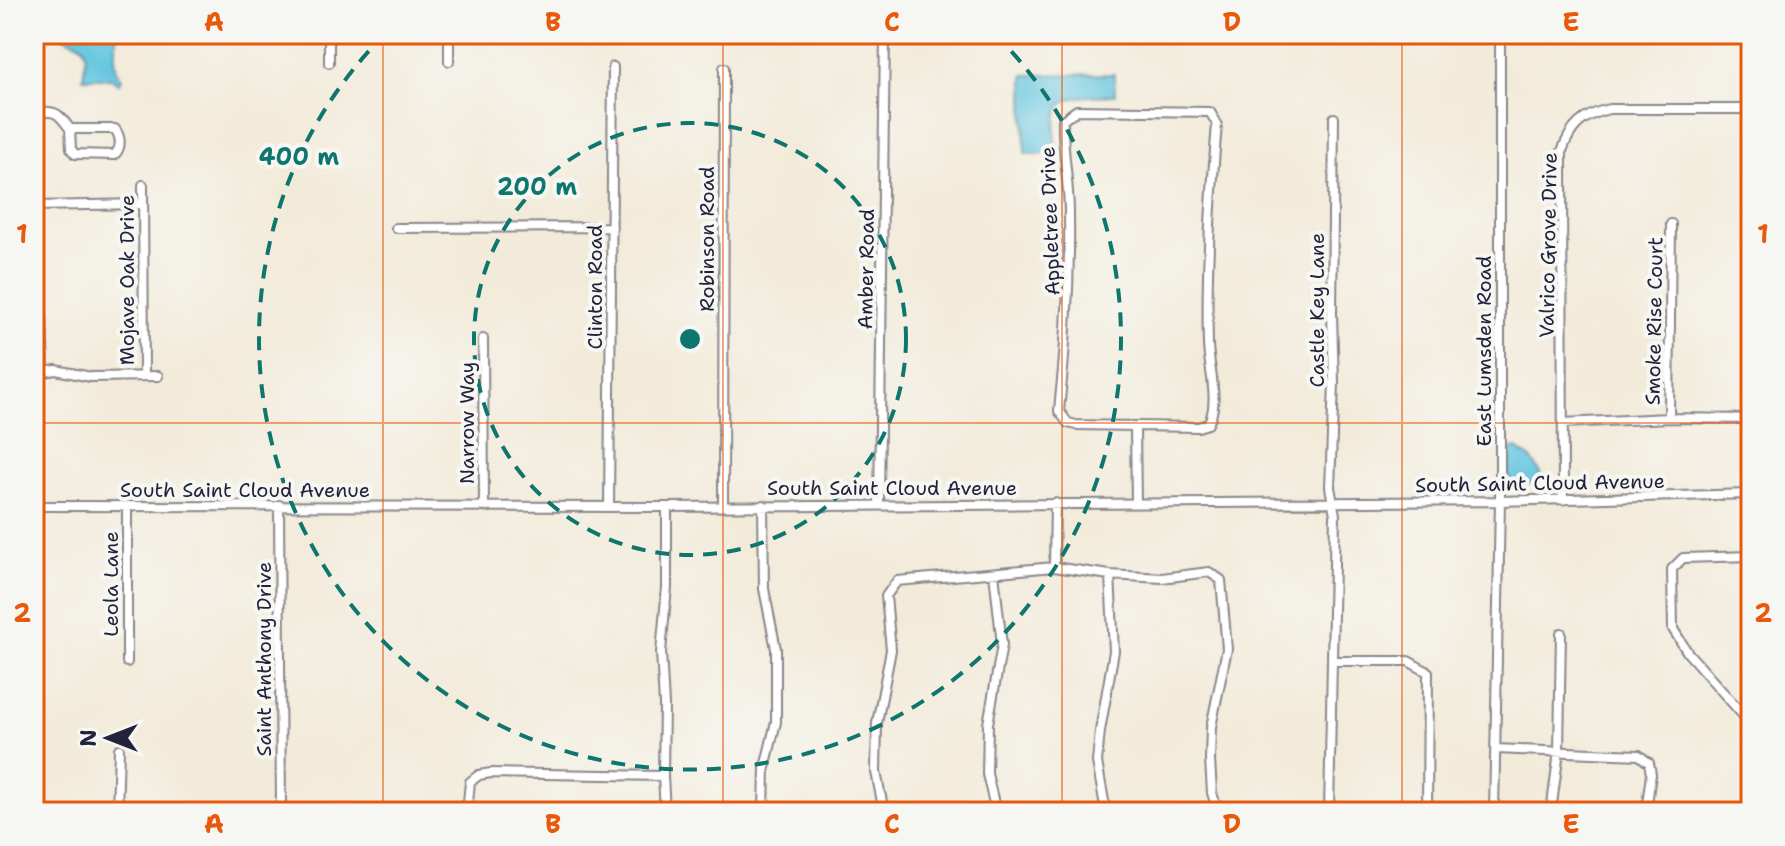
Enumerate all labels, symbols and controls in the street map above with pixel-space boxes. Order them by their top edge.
text: A [204,4,224,39]
text: B [545,4,561,39]
text: C [884,4,900,39]
text: D [1223,4,1241,39]
text: E [1562,4,1580,39]
text: 400 m [259,141,339,173]
street label: Appletree Drive [1034,146,1066,296]
street label: Valrico Grove Drive [1533,152,1563,338]
street label: Robinson Road [694,166,720,312]
text: 200 m [497,171,577,203]
street label: Mojave Oak Drive [114,195,140,365]
street label: Amber Road [852,208,880,330]
text: 1 [16,216,28,251]
text: 1 [1757,216,1769,251]
street label: Clinton Road [582,224,608,349]
street label: Castle Key Lane [1304,233,1330,387]
street label: Smoke Rise Court [1640,237,1668,405]
street label: East Lumsden Road [1471,255,1497,446]
centre of rings [676,325,704,353]
street label: Narrow Way [454,362,480,484]
street label: South Saint Cloud Avenue [1415,468,1665,498]
street label: South Saint Cloud Avenue [767,475,1017,501]
street label: South Saint Cloud Avenue [120,477,370,503]
street label: Leola Lane [98,531,124,637]
street label: Saint Anthony Drive [251,562,277,756]
text: 2 [13,595,31,630]
text: 2 [1754,595,1772,630]
north arrow [68,698,148,778]
text: N [74,729,103,747]
text: A [204,806,224,841]
text: B [545,806,561,841]
text: C [884,806,900,841]
text: D [1223,806,1241,841]
text: E [1562,806,1580,841]

